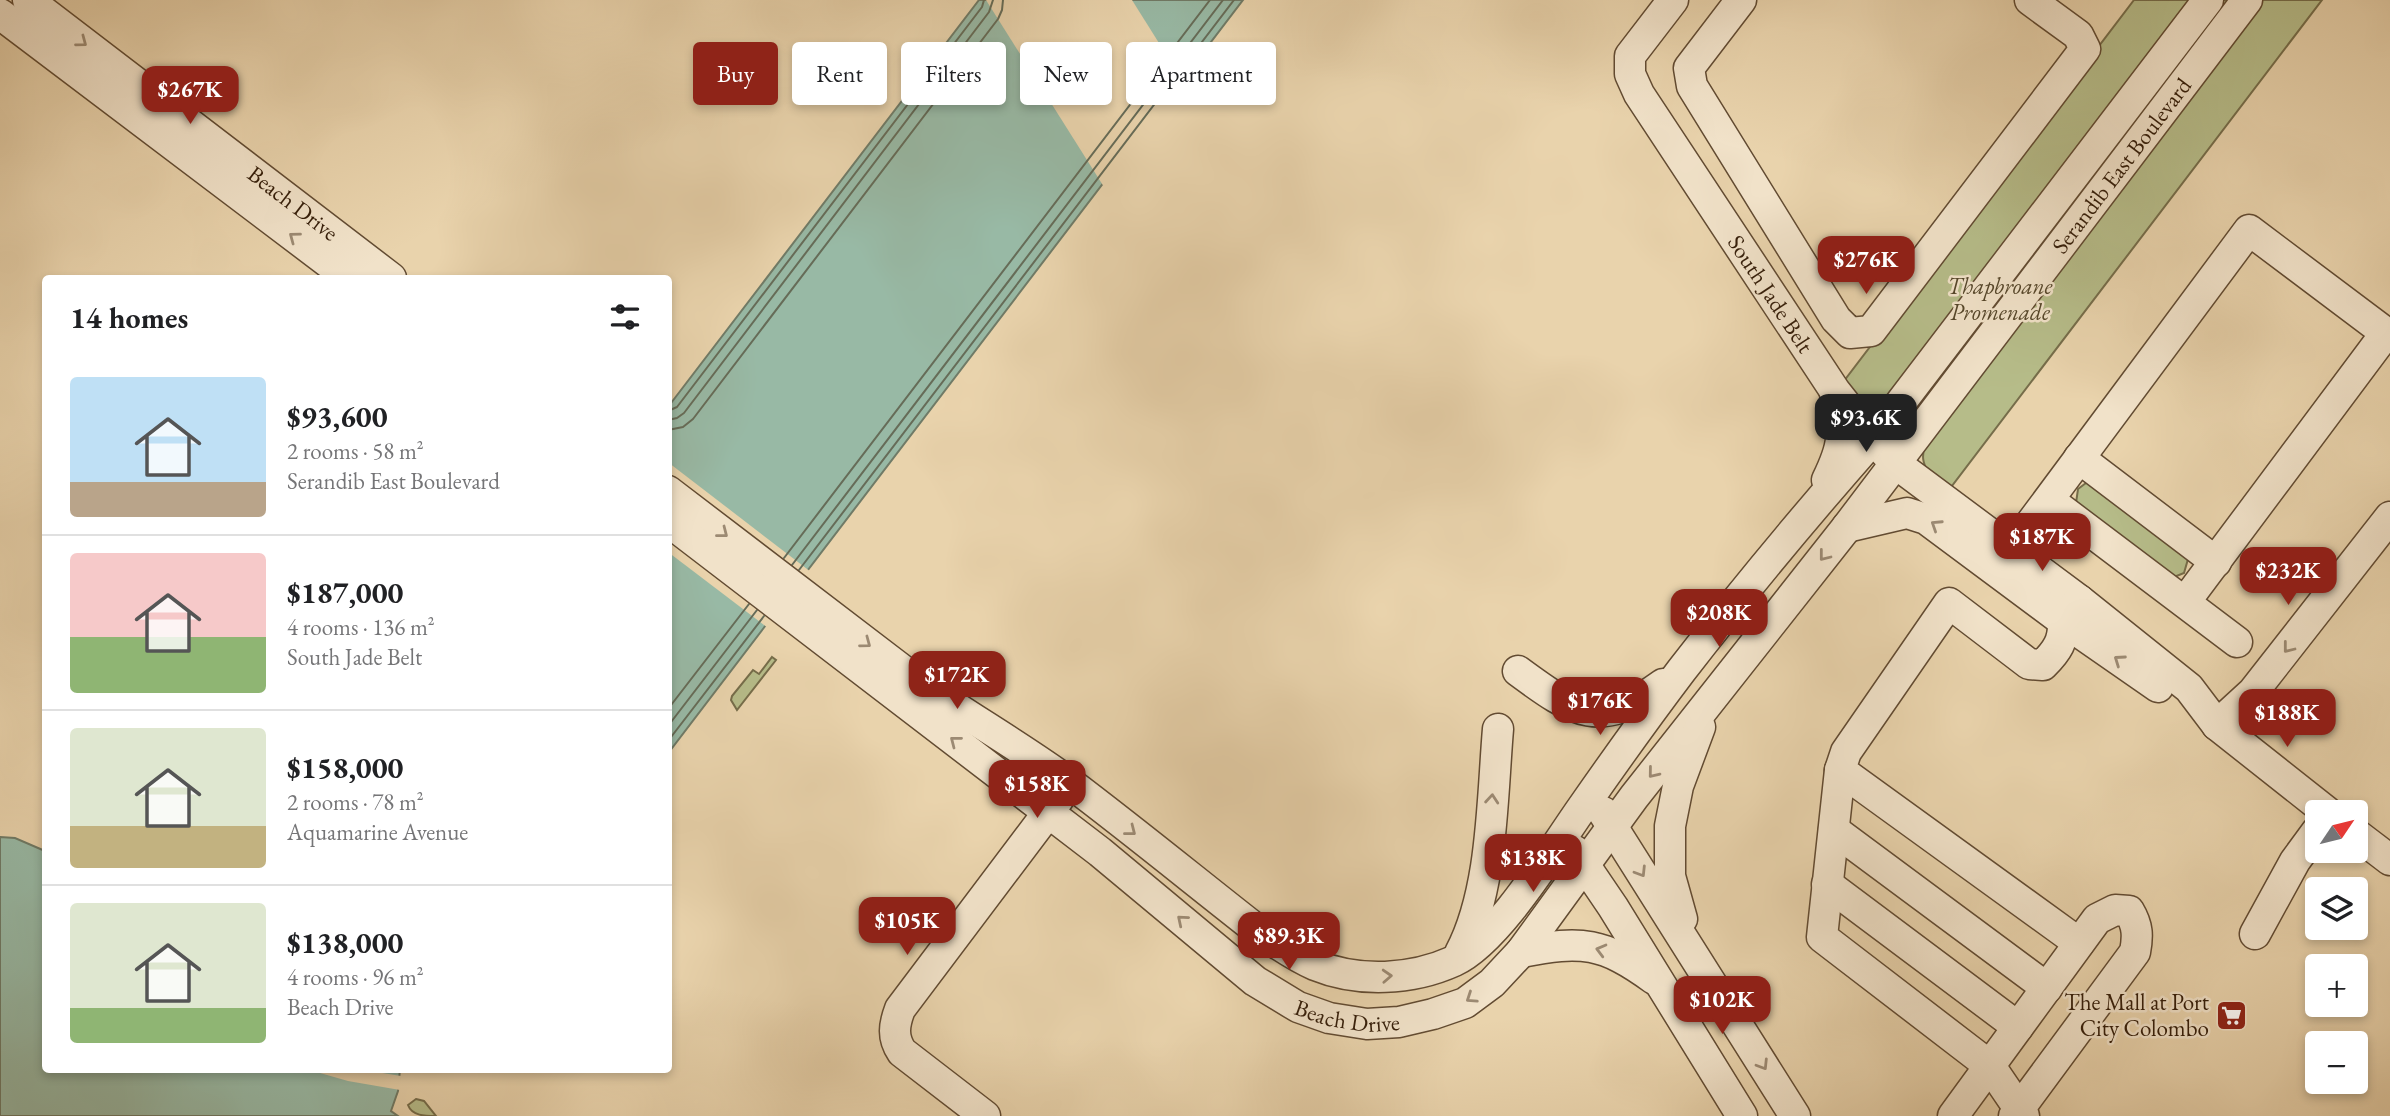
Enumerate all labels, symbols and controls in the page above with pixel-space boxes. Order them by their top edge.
one-way arrow [75,33,87,46]
chip: Buy [693,42,778,105]
chip: Rent [792,42,887,105]
chip: Filters [901,42,1006,105]
chip: New [1020,42,1112,105]
chip: Apartment [1126,42,1276,105]
pin: $267K [141,66,239,126]
street label: Serandib East Boulevard [2045,71,2198,259]
text: $267K [158,74,222,104]
street label: Beach Drive [242,159,345,247]
street label: South Jade Belt [1721,229,1821,359]
one-way arrow [290,233,302,245]
pin: $276K [1817,236,1915,296]
text: $276K [1834,244,1898,274]
park label: Thapbroane Promenade [1948,271,2054,327]
text: 14 homes [70,298,188,337]
icon: filters [606,298,644,336]
pin: $93.6K [1809,394,1923,454]
text: $93,600 [287,397,388,436]
text: $93.6K [1831,402,1901,432]
icon: home [126,405,210,489]
text: 2 rooms · 58 m² [287,436,424,466]
text: Serandib East Boulevard [287,466,500,496]
pin: $187K [1993,514,2091,573]
one-way arrow [1931,521,1944,534]
text: $187K [2010,521,2074,551]
one-way arrow [715,524,727,537]
pin: $232K [2239,548,2337,607]
one-way arrow [1820,549,1833,561]
text: $232K [2256,555,2320,585]
text: $187,000 [287,573,403,612]
icon: home [126,581,210,665]
pin: $208K [1670,590,1768,649]
text: $208K [1687,597,1751,627]
text: 4 rooms · 136 m² [287,612,435,642]
one-way arrow [858,634,871,647]
one-way arrow [2283,641,2296,653]
text: South Jade Belt [287,642,422,672]
pin: $172K [908,652,1006,711]
one-way arrow [2114,656,2127,668]
text: $172K [925,659,989,689]
pin: $176K [1551,678,1649,737]
text: $176K [1568,685,1632,715]
pin: $188K [2238,690,2336,749]
text: $188K [2255,697,2319,727]
one-way arrow [950,737,962,749]
text: $158,000 [287,748,403,787]
icon: home [126,756,210,840]
pin: $158K [988,760,1086,820]
one-way arrow [1649,765,1661,778]
text: $158K [1005,768,1069,798]
text: 2 rooms · 78 m² [287,787,424,817]
one-way arrow [1484,793,1499,805]
north arrow [2305,800,2368,863]
map controls [2305,800,2368,1094]
text: Aquamarine Avenue [287,817,468,847]
one-way arrow [1123,823,1136,835]
pin: $138K [1484,834,1582,894]
text: $138K [1501,842,1565,872]
one-way arrow [1633,864,1646,877]
button: layers [2305,877,2368,940]
pin: $105K [858,898,956,957]
text: $105K [875,905,939,935]
pin: $89.3K [1232,912,1346,972]
one-way arrow [1177,915,1189,928]
text: $89.3K [1254,920,1324,950]
text: $138,000 [287,923,403,962]
icon: home [126,931,210,1015]
one-way arrow [1595,944,1607,959]
button: + [2305,954,2368,1017]
text: 4 rooms · 96 m² [287,962,424,992]
one-way arrow [1381,969,1392,984]
pin: $102K [1673,976,1771,1036]
text: $102K [1690,984,1754,1014]
place label: The Mall at Port City Colombo [2064,987,2210,1043]
one-way arrow [1466,990,1479,1002]
text: Beach Drive [287,992,394,1022]
street label: Beach Drive [1291,992,1401,1039]
supermarket icon: The Mall at Port City Colombo [2215,998,2249,1032]
button: − [2305,1031,2368,1094]
one-way arrow [1754,1057,1767,1070]

